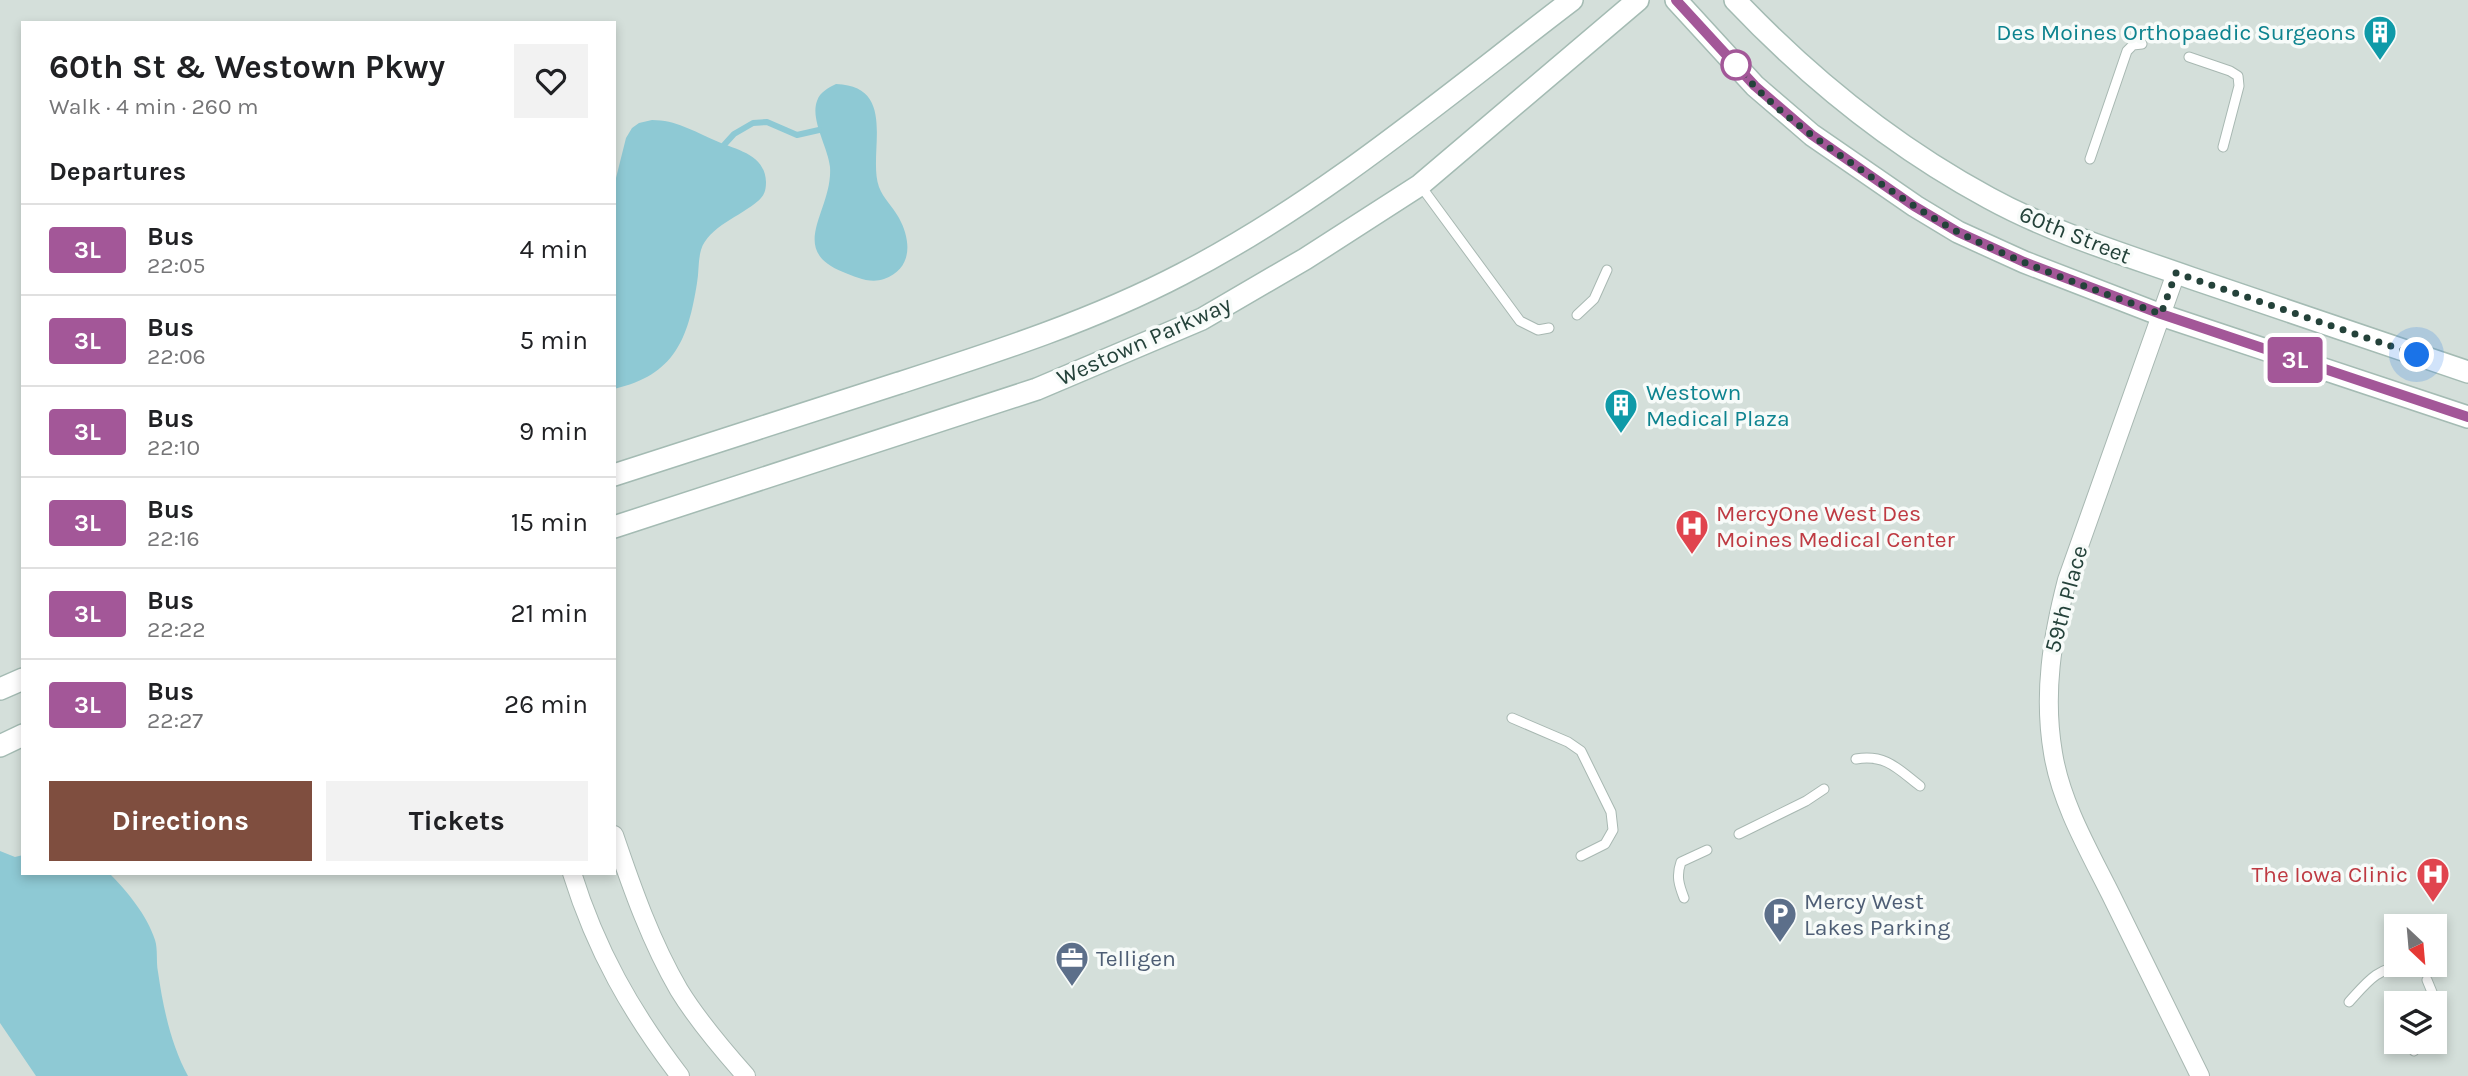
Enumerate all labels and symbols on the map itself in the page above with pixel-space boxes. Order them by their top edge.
building icon: Des Moines Orthopaedic Surgeons [2361,13,2399,62]
place label: Des Moines Orthopaedic Surgeons [1996,19,2356,46]
unlabelled marker [1721,50,1751,80]
street label: 60th Street [2015,200,2135,270]
street label: Westown Parkway [1053,290,1235,391]
line badge: 3L [2264,337,2326,383]
your location [2399,337,2434,372]
place label: Westown Medical Plaza [1646,379,1790,432]
building icon: Westown Medical Plaza [1602,386,1640,435]
place label: MercyOne West Des Moines Medical Center [1716,500,1956,553]
hospital icon: MercyOne West Des Moines Medical Center [1673,507,1711,556]
street label: 59th Place [2039,542,2093,656]
hospital icon: The Iowa Clinic [2414,855,2452,904]
place label: The Iowa Clinic [2252,861,2408,888]
place label: Mercy West Lakes Parking [1804,888,1950,941]
parking icon: Mercy West Lakes Parking [1761,895,1799,944]
north arrow [2384,914,2446,976]
office icon: Telligen [1053,939,1091,988]
place label: Telligen [1096,945,1176,972]

